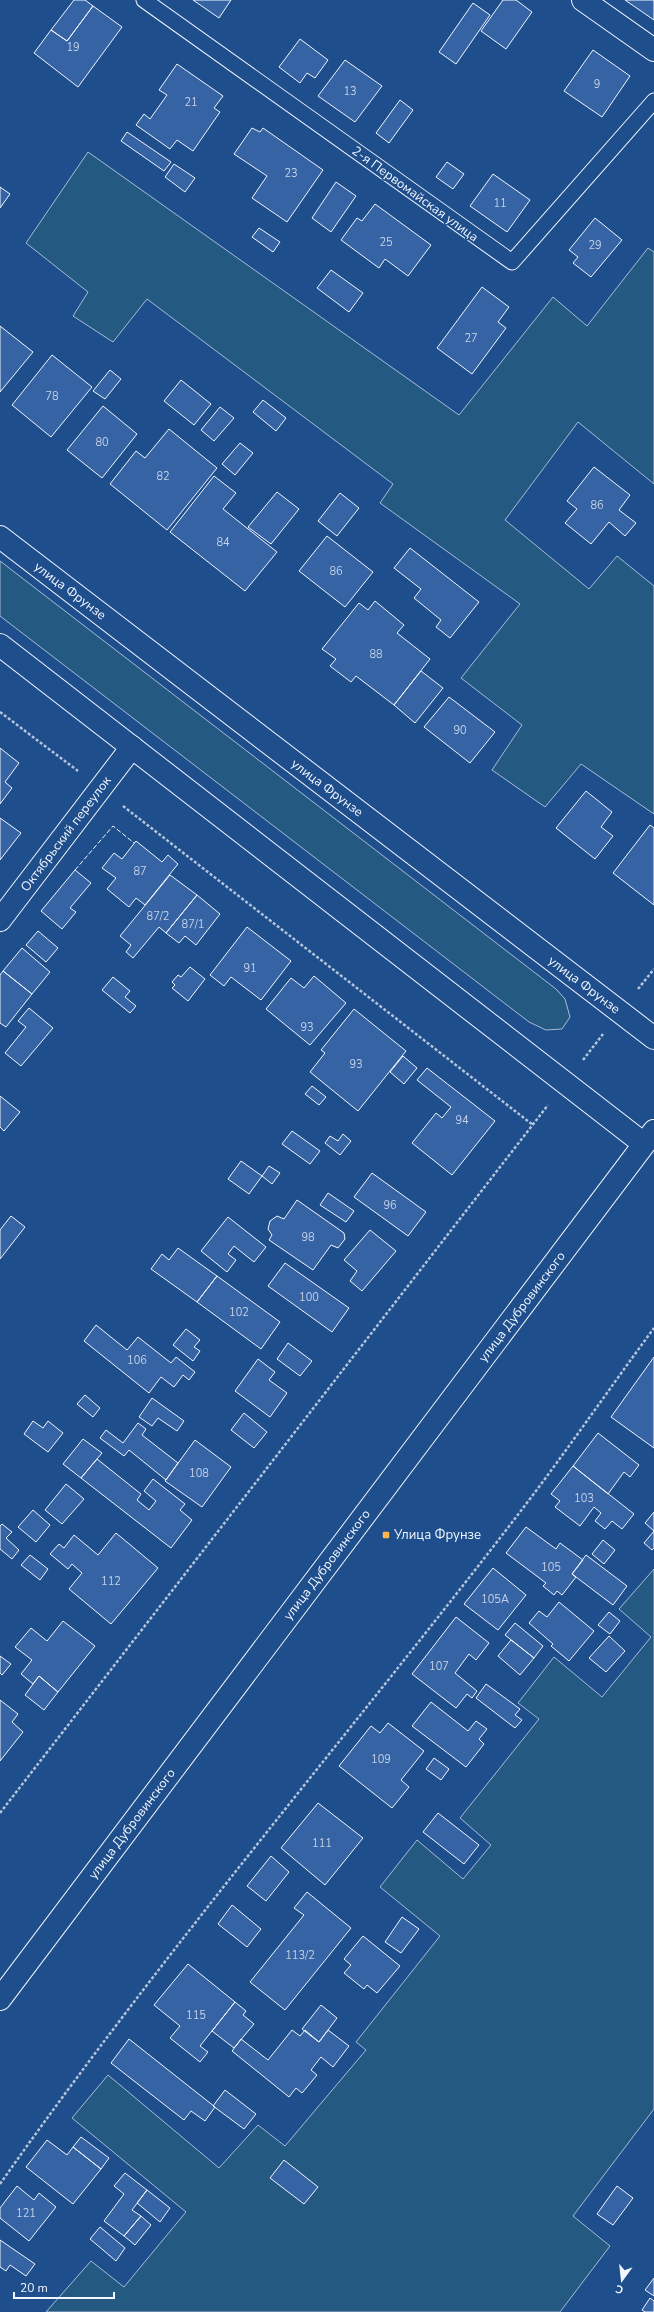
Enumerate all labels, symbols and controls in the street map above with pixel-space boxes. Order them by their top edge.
house number: 19 [66,40,80,55]
house number: 9 [594,77,600,92]
house number: 13 [343,84,357,99]
house number: 21 [184,95,198,110]
street label: 2-я Первомайская улица [348,142,482,246]
house number: 23 [284,166,298,181]
house number: 11 [493,196,507,211]
house number: 25 [379,235,393,250]
house number: 29 [588,238,602,253]
house number: 27 [464,331,478,346]
house number: 78 [45,389,59,404]
house number: 80 [95,435,109,450]
house number: 82 [156,469,170,484]
house number: 86 [590,498,604,513]
house number: 84 [216,535,230,550]
street label: улица Фрунзе [30,558,110,624]
house number: 86 [329,564,343,579]
house number: 88 [369,647,383,662]
house number: 90 [453,723,467,738]
street label: улица Фрунзе [287,755,367,821]
street label: Октябрьский переулок [17,772,116,896]
house number: 87 [133,864,147,879]
house number: 87/2 [147,909,169,924]
house number: 87/1 [182,917,204,932]
street label: улица Фрунзе [544,952,624,1018]
house number: 91 [243,961,257,976]
house number: 93 [300,1020,314,1035]
house number: 93 [349,1057,363,1072]
house number: 94 [455,1113,469,1128]
house number: 96 [383,1198,397,1213]
house number: 98 [301,1230,315,1245]
street label: улица Дубровинского [474,1248,570,1366]
house number: 100 [299,1290,319,1305]
house number: 102 [229,1305,249,1320]
house number: 106 [127,1353,147,1368]
house number: 108 [189,1466,209,1481]
house number: 103 [574,1491,594,1506]
street label: улица Дубровинского [279,1506,375,1624]
place label: Улица Фрунзе [393,1526,481,1544]
marker: Улица Фрунзе [381,1530,391,1540]
house number: 105 [541,1560,561,1575]
house number: 112 [101,1574,121,1589]
house number: 105А [481,1592,509,1607]
house number: 107 [429,1659,449,1674]
house number: 109 [371,1752,391,1767]
street label: улица Дубровинского [84,1765,180,1883]
house number: 111 [312,1836,332,1851]
house number: 113/2 [285,1948,315,1963]
house number: 115 [186,2008,206,2023]
house number: 121 [16,2206,36,2221]
north arrow [602,2260,642,2300]
scale bar [14,2274,114,2300]
text: 20 m [20,2280,48,2296]
text: С [613,2281,625,2297]

